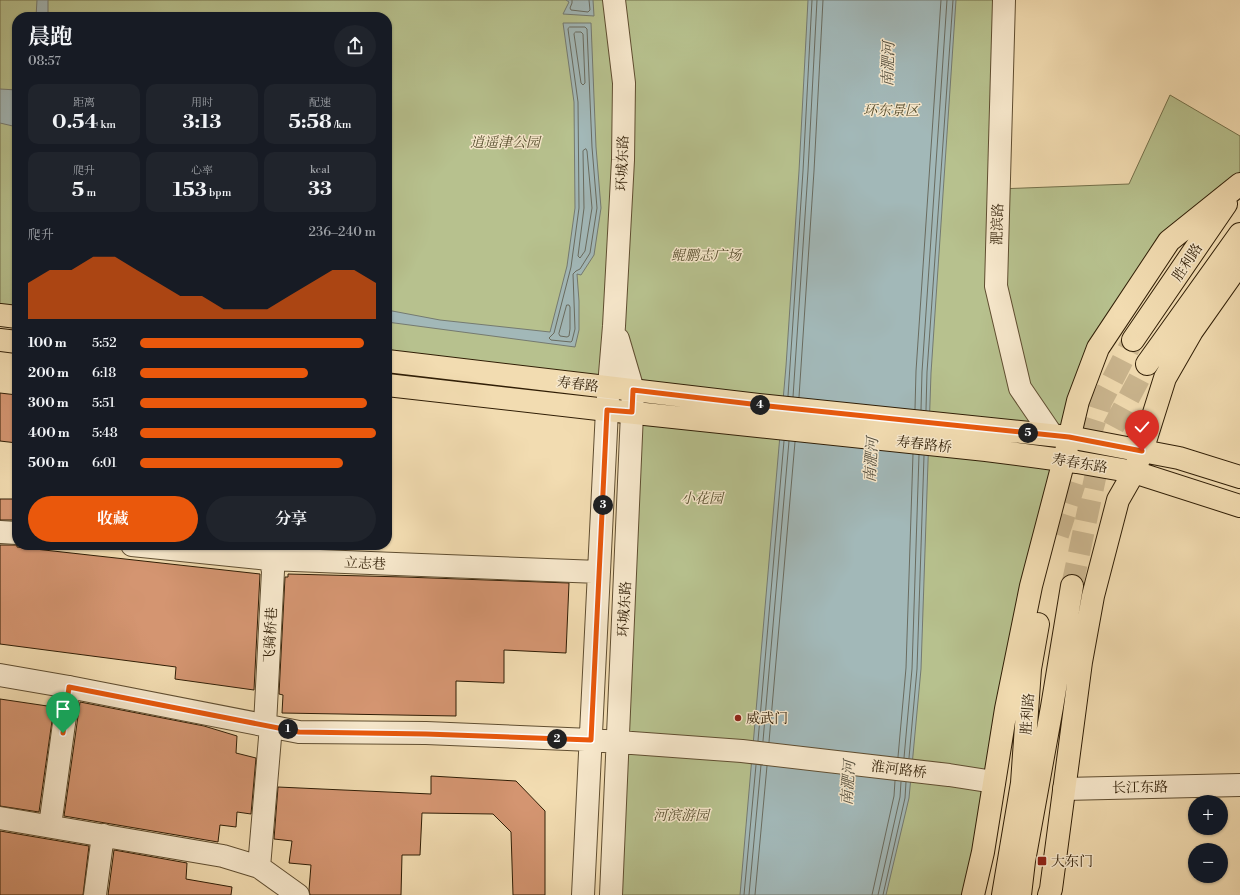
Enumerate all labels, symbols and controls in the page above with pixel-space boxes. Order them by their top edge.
text: 晨跑 [28,24,72,51]
button: share [334,25,376,67]
water label: 南淝河 [878,38,899,87]
text: 08:57 [28,53,61,69]
text: 距离 [73,96,95,110]
text: 用时 [191,96,213,110]
text: 配速 [309,96,331,110]
park label: 环东景区 [863,102,921,120]
text: 0.54 [52,110,98,135]
text: 3:13 [182,110,222,135]
text: 5:58 [289,110,332,135]
text: km [98,118,116,132]
text: /km [332,118,351,132]
park label: 逍遥津公园 [470,134,542,152]
street label: 环城东路 [613,135,633,191]
text: kcal [310,163,330,177]
text: 爬升 [73,164,95,178]
text: 心率 [191,164,213,178]
text: 33 [308,177,332,202]
text: 5 [72,178,84,203]
text: 153 [173,178,207,203]
text: m [84,186,96,200]
text: bpm [207,186,231,200]
street label: 淝滨路 [988,203,1008,245]
text: 236–240 m [309,224,376,240]
text: 爬升 [28,227,54,243]
street label: 胜利路 [1169,240,1207,285]
park label: 鲲鹏志广场 [671,247,742,265]
text: 100 m [28,335,67,351]
text: 5:52 [92,335,117,351]
text: 200 m [28,365,69,381]
text: 6:18 [92,365,116,381]
street label: 寿春路 [556,374,600,396]
text: 300 m [28,395,69,411]
text: 5:51 [92,395,115,411]
pin: 4 [750,395,770,415]
text: 4 [756,398,764,412]
pin [1125,410,1159,451]
icon: check [1131,416,1153,438]
pin: 5 [1018,423,1038,443]
text: 400 m [28,425,70,441]
text: 5:48 [92,425,118,441]
text: 5 [1025,426,1031,440]
street label: 寿春路桥 [895,433,953,457]
water label: 南淝河 [860,434,883,483]
street label: 寿春东路 [1051,451,1109,477]
text: 500 m [28,455,69,471]
text: 6:01 [92,455,117,471]
park label: 小花园 [681,490,725,508]
pin: 3 [593,495,613,515]
button: 收藏 [28,496,198,542]
button: 分享 [206,496,376,542]
text: 3 [600,498,606,512]
street label: 立志巷 [344,554,386,574]
street label: 环城东路 [615,581,635,637]
street label: 飞骑桥巷 [261,607,281,663]
pin [46,692,80,733]
street label: 胜利路 [1018,692,1038,736]
icon: arrive [52,698,74,720]
place label: 威武门 [746,710,788,728]
marker: 威武门 [733,713,743,723]
pin: 1 [278,719,298,739]
text: 1 [285,722,291,736]
pin: 2 [547,729,567,749]
text: 2 [554,732,560,746]
water label: 南淝河 [837,757,860,806]
street label: 淮河路桥 [870,758,928,782]
street label: 长江东路 [1112,779,1168,797]
map controls [1188,795,1228,883]
button: + [1188,795,1228,835]
park label: 河滨游园 [653,807,711,825]
button: − [1188,843,1228,883]
place label: 大东门 [1051,853,1093,871]
marker: 大东门 [1036,855,1048,867]

